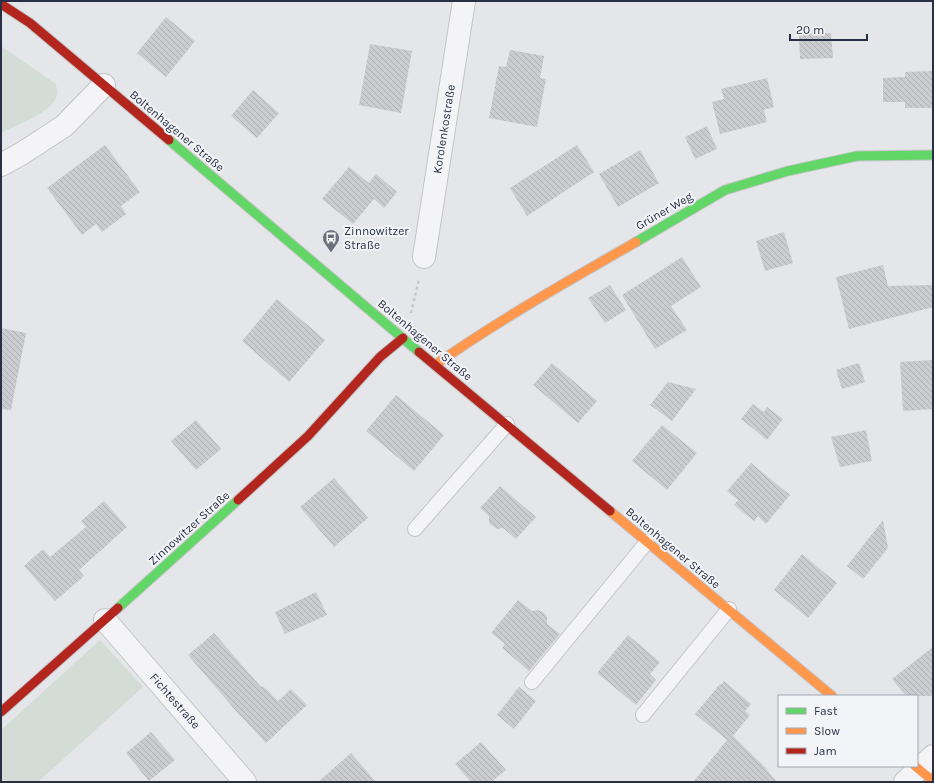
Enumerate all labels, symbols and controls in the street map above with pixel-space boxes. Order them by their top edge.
scale bar [790,16,867,42]
text: 20 m [796,23,824,37]
street label: Korolenkostraße [430,83,458,175]
street label: Boltenhagener Straße [127,87,227,175]
street label: Grüner Weg [633,189,695,233]
place label: Zinnowitzer Straße [344,224,409,252]
bus stop icon: Zinnowitzer Straße [321,228,341,253]
street label: Boltenhagener Straße [375,296,475,384]
street label: Zinnowitzer Straße [146,488,232,568]
street label: Boltenhagener Straße [623,504,723,592]
street label: Fichtestraße [147,670,203,732]
legend [778,695,918,767]
text: Fast [814,704,838,718]
text: Slow [814,724,840,738]
text: Jam [814,744,837,758]

